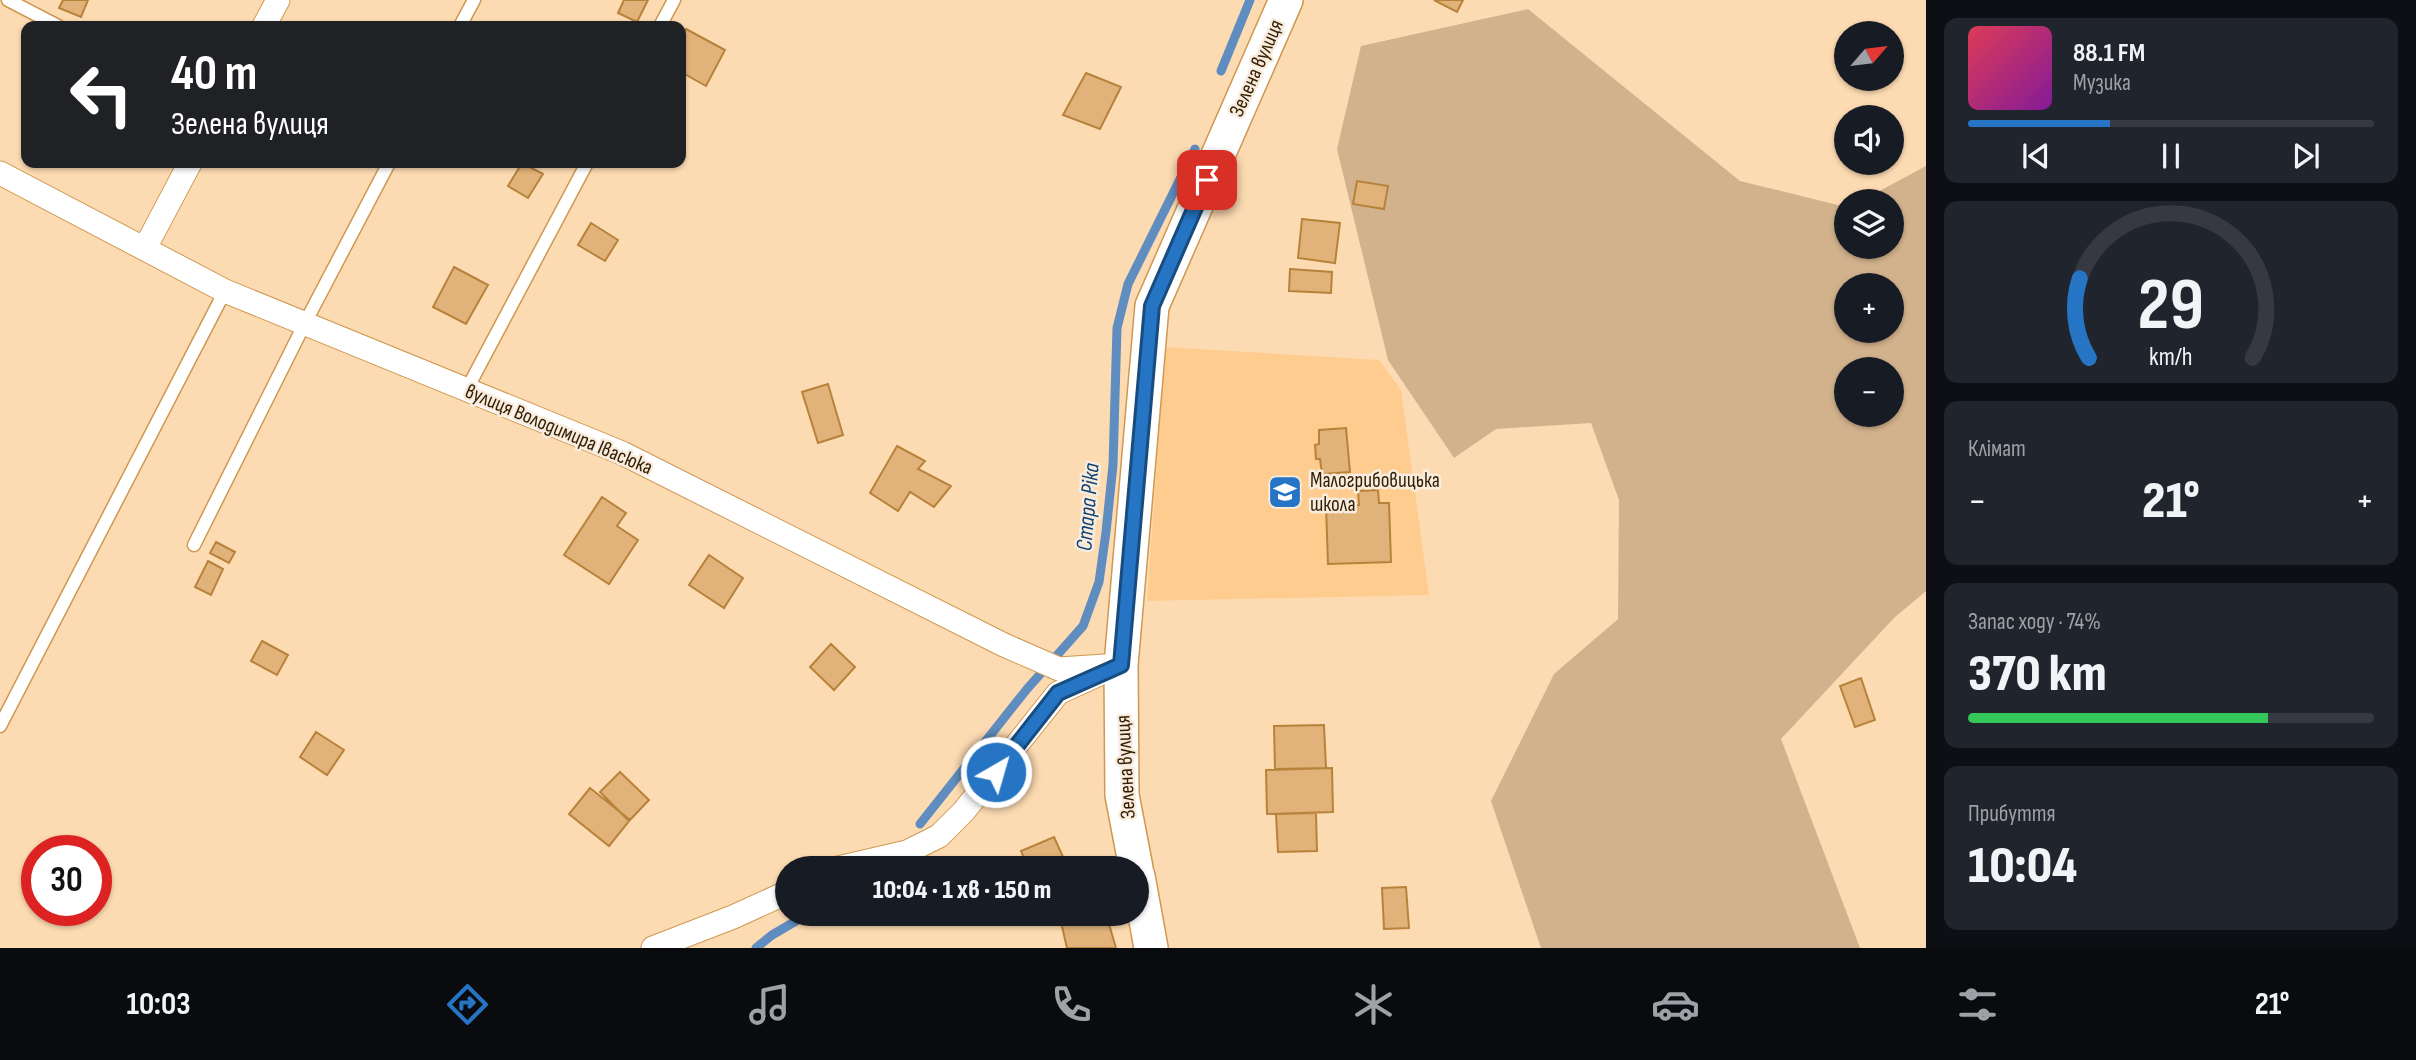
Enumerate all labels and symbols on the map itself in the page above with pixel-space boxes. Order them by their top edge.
street label: Зелена вулиця [1224,16,1289,121]
north arrow [1834,21,1904,91]
pin [1177,150,1237,210]
street label: вулиця Володимира Івасюка [461,379,656,480]
water label: Стара Ріка [1070,461,1106,552]
place label: Малогрибовицька школа [1310,468,1440,517]
school or university icon: Малогрибовицька школа [1266,473,1304,511]
street label: Зелена вулиця [1110,715,1141,819]
position arrow [959,735,1033,809]
speed limit sign: 30 [21,835,112,926]

